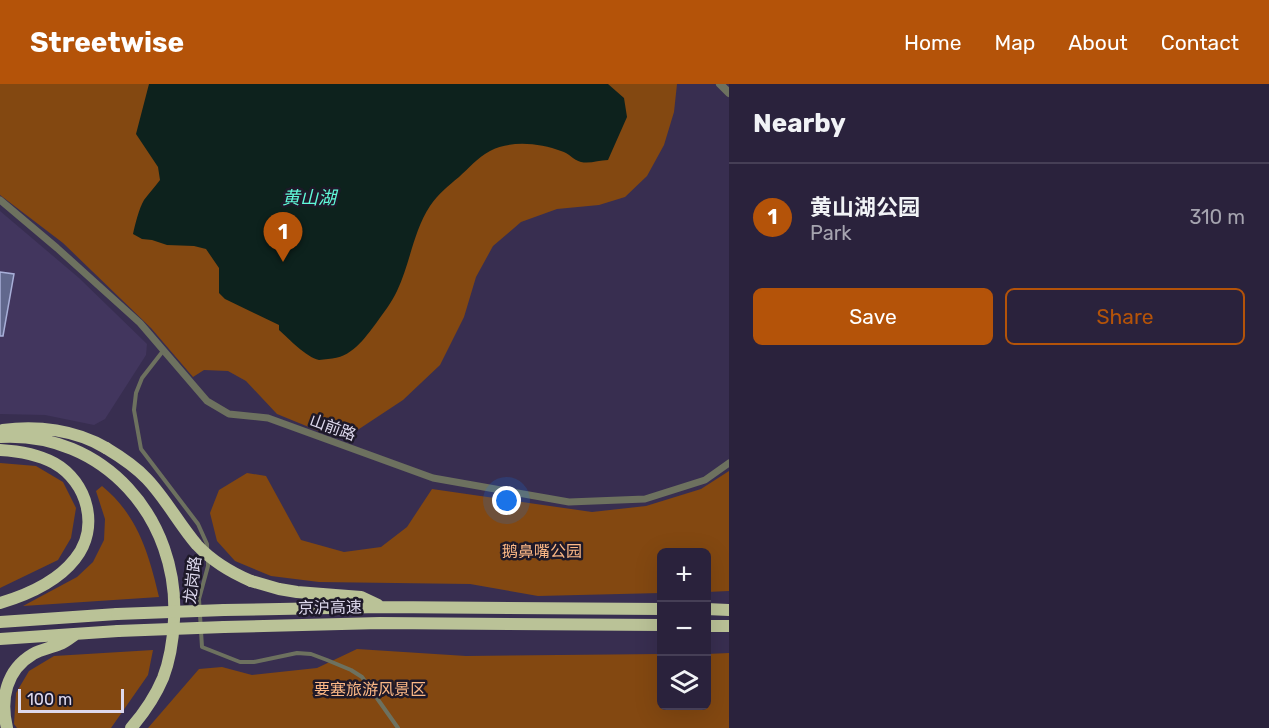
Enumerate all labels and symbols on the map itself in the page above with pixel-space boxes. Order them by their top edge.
water label: 黄山湖 [282,187,339,209]
pin: 1 [264,212,302,262]
street label: 山前路 [307,410,359,445]
your location [492,486,521,515]
park label: 鹅鼻嘴公园 [502,542,582,561]
street label: 龙岗路 [180,555,205,605]
street label: 京沪高速 [298,597,362,618]
park label: 要塞旅游风景区 [314,680,426,699]
scale bar [18,686,124,714]

